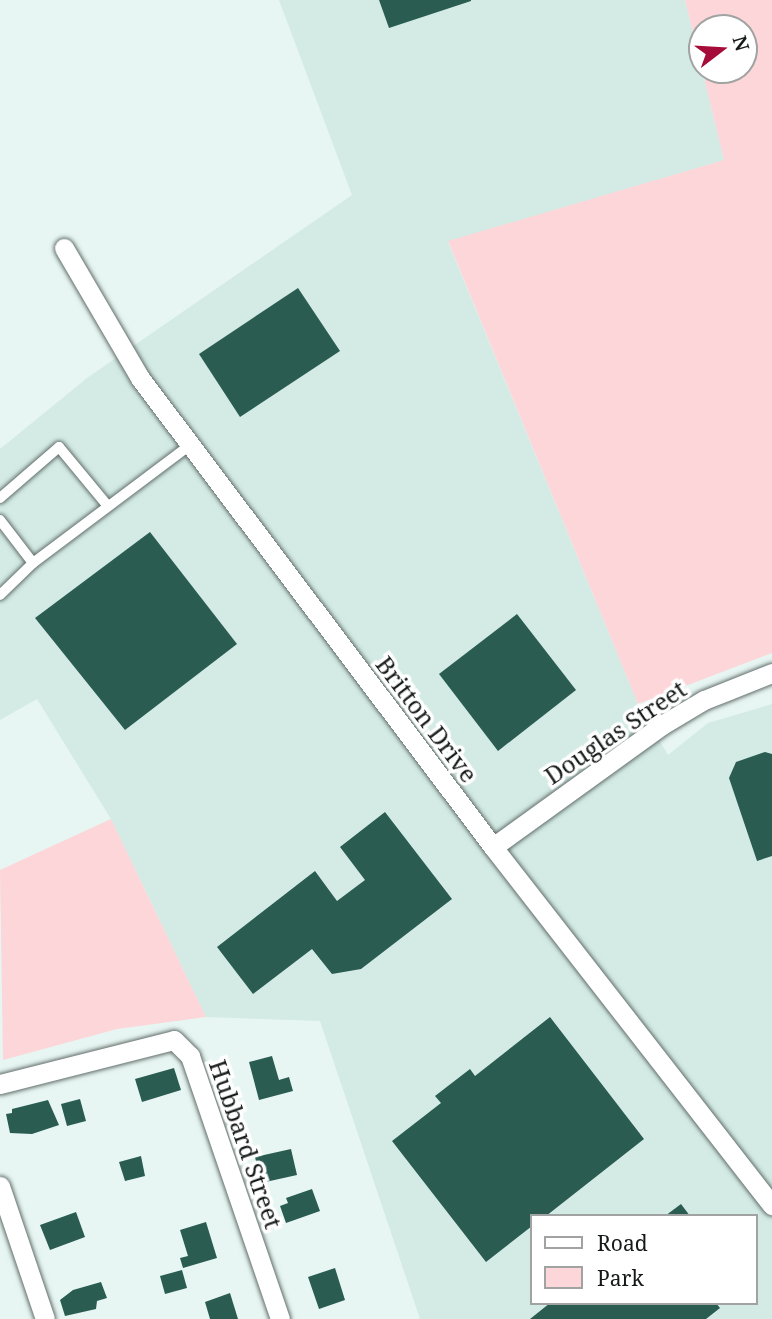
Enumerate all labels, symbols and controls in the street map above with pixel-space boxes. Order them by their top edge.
north arrow [688,14,758,84]
text: N [727,32,756,54]
street label: Britton Drive [370,650,484,788]
street label: Douglas Street [539,674,691,790]
street label: Hubbard Street [204,1056,288,1232]
legend [530,1214,758,1305]
text: Road [597,1229,648,1257]
text: Park [597,1264,644,1292]

